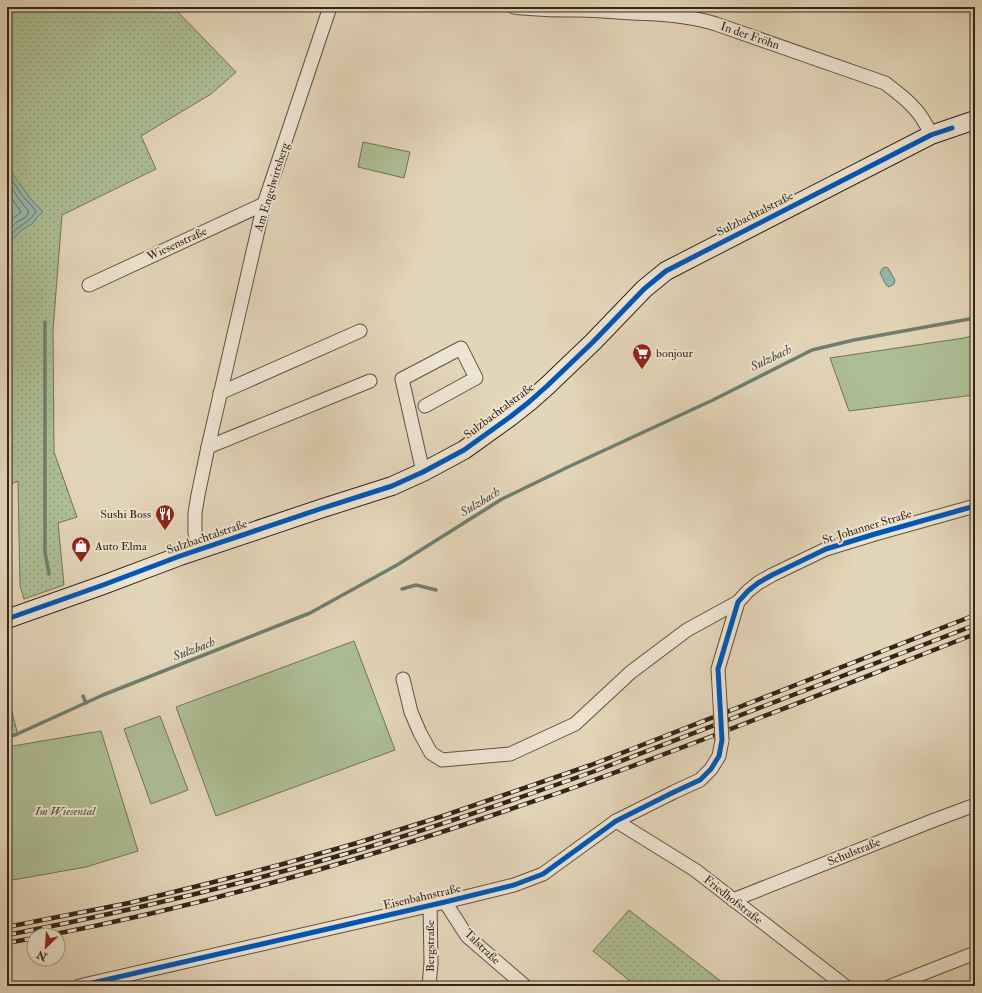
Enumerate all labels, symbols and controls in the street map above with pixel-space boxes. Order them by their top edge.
street label: In der Fröhn [719,19,781,53]
street label: Am Engelwirtsberg [251,140,293,234]
street label: Sulzbachtalstraße [714,188,796,240]
street label: Wiesenstraße [144,224,209,265]
water label: Sulzbach [747,341,794,375]
supermarket icon: bonjour [631,342,653,370]
place label: bonjour [656,346,694,361]
street label: Sulzbachtalstraße [461,380,537,442]
water label: Sulzbach [456,484,503,521]
restaurant icon: Sushi Boss [154,503,176,531]
street label: St. Johanner Straße [820,506,914,548]
place label: Sushi Boss [100,507,151,522]
street label: Sulzbachtalstraße [165,516,249,558]
shop icon: Auto Elma [70,535,92,563]
place label: Auto Elma [94,539,148,554]
water label: Sulzbach [170,634,218,665]
park label: Im Wiesental [34,804,96,819]
street label: Schulstraße [825,835,883,869]
street label: Friedhofstraße [701,872,765,928]
street label: Eisenbahnstraße [382,881,462,913]
street label: Bergstraße [423,920,438,972]
street label: Talstraße [461,926,503,968]
north arrow [26,927,66,967]
text: N [34,947,50,964]

